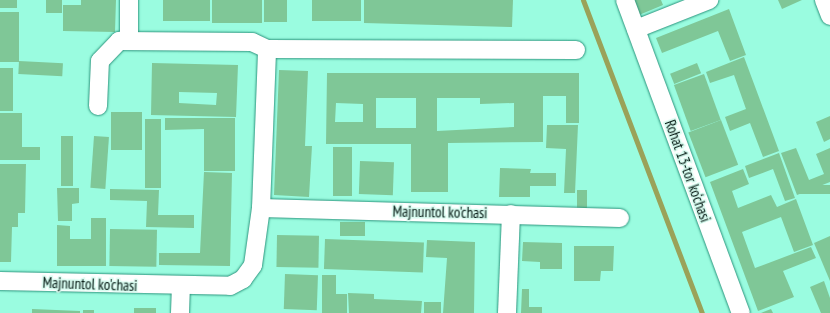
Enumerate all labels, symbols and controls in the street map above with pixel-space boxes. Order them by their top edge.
street label: Rohat 13-tor ko‘chasi [661,117,715,225]
street label: Majnuntol ko'chasi [392,202,488,222]
street label: Majnuntol ko'chasi [42,273,138,295]

